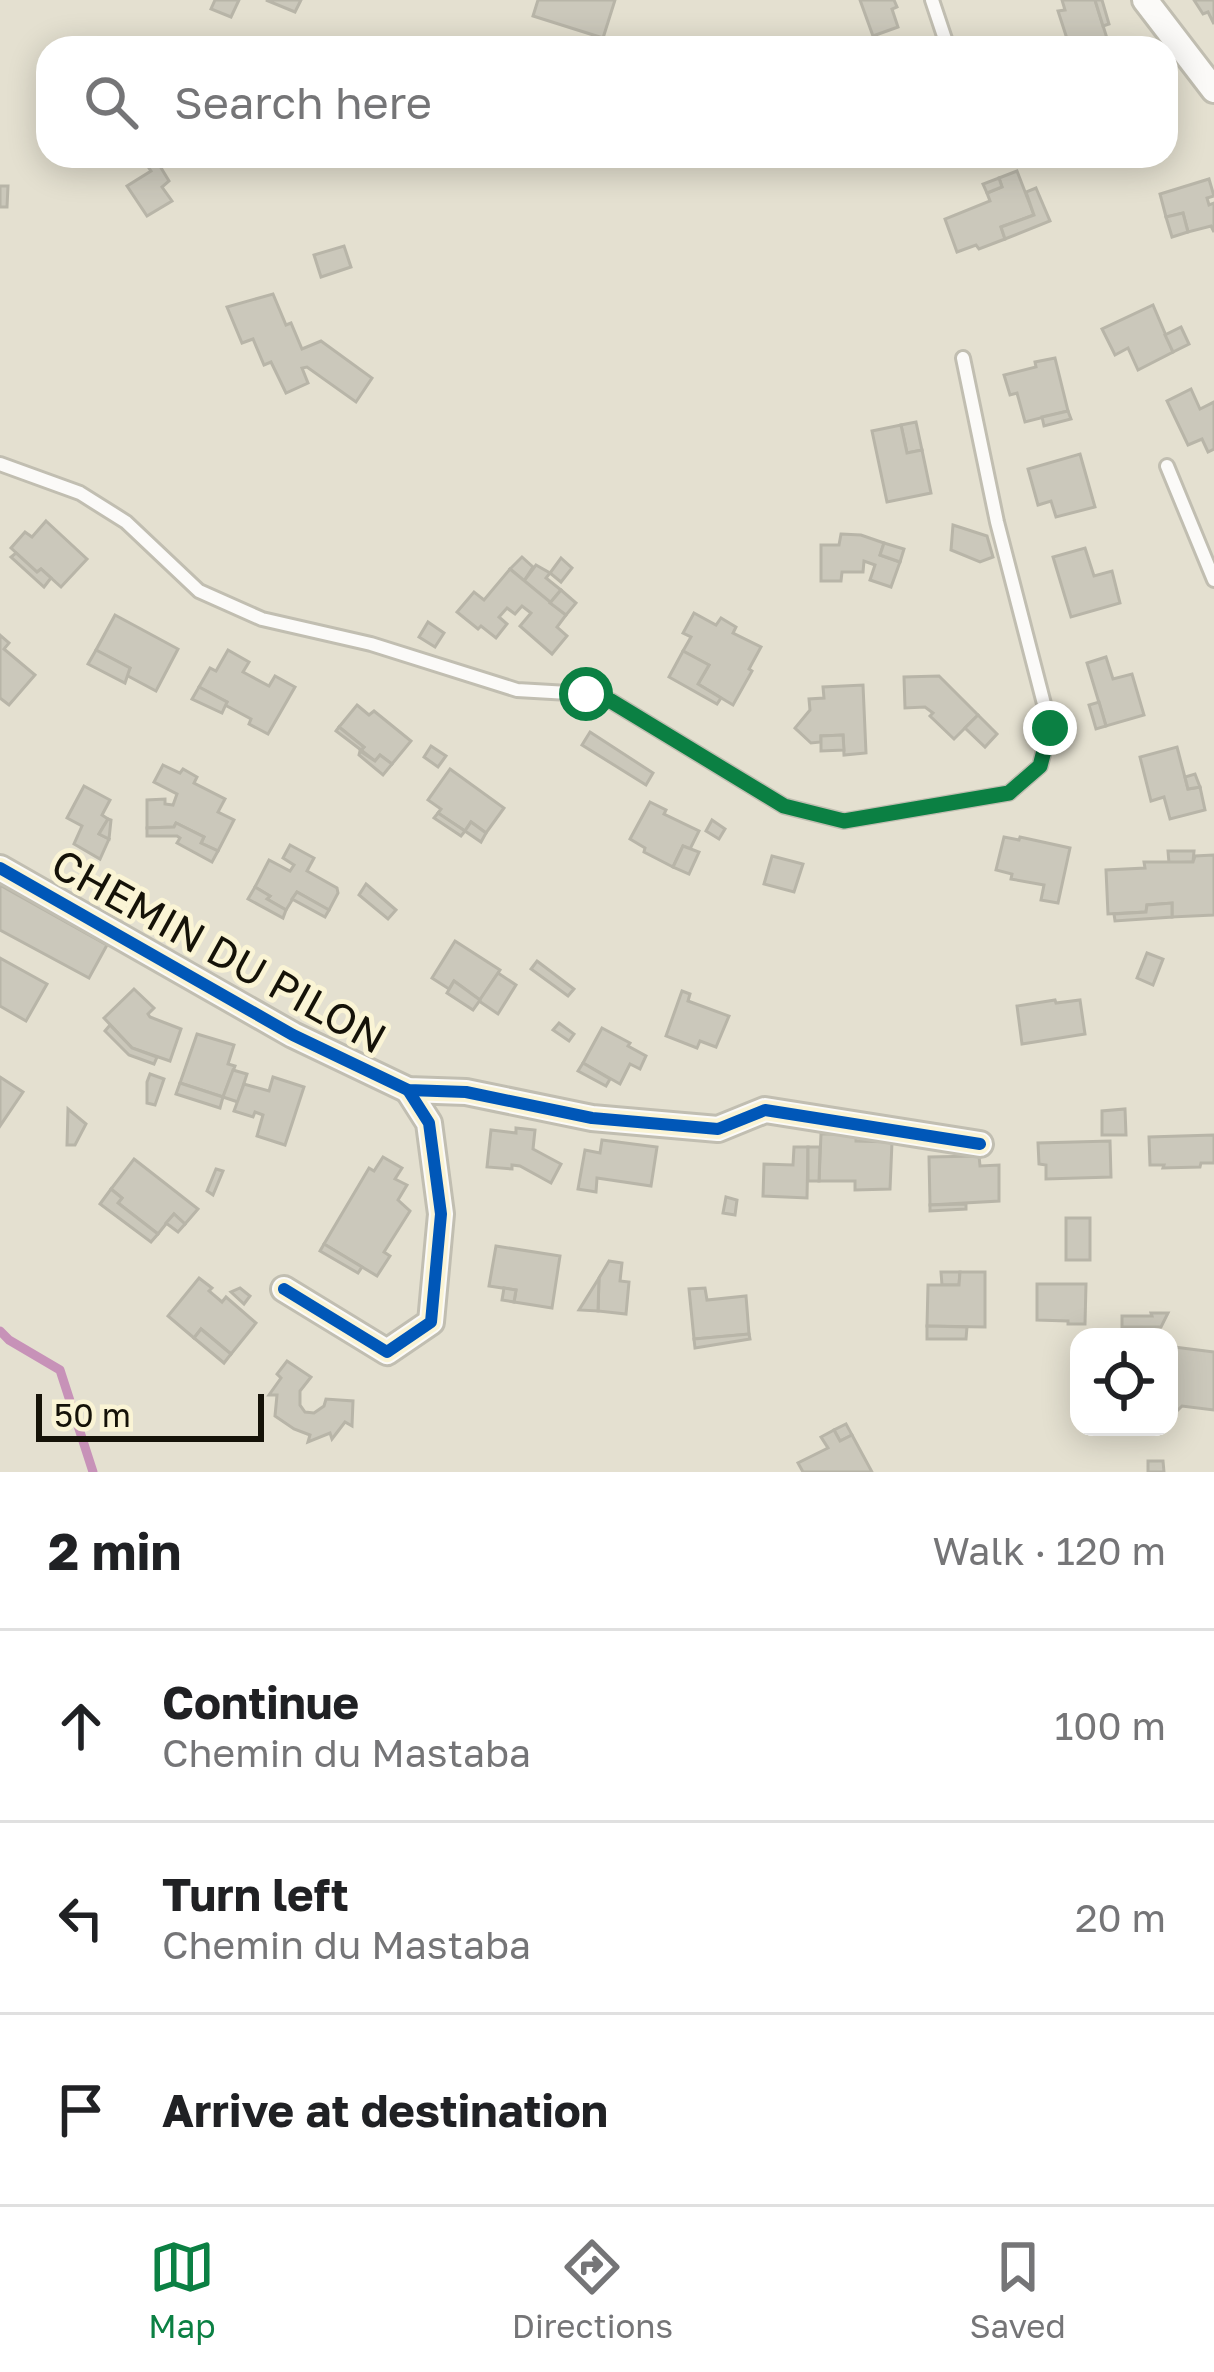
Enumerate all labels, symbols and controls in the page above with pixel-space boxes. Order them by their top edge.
search box [36,36,1178,168]
icon: search [78,69,144,135]
text: Search here [174,75,432,129]
route start [559,667,613,721]
route end [1023,701,1077,755]
street label: CHEMIN DU PILON [44,838,395,1063]
map controls [1070,1328,1178,1436]
button: locate [1070,1328,1178,1436]
scale bar [36,1388,264,1441]
text: 50 m [54,1395,131,1434]
text: 2 min [48,1520,181,1581]
text: Walk · 120 m [932,1527,1166,1574]
text: Continue [162,1675,359,1729]
icon: ahead [48,1693,114,1759]
text: 100 m [1054,1702,1166,1749]
text: Chemin du Mastaba [162,1729,531,1776]
text: Turn left [162,1867,349,1921]
icon: left [48,1885,114,1951]
text: 20 m [1075,1894,1166,1941]
text: Chemin du Mastaba [162,1921,531,1968]
icon: arrive [48,2077,114,2143]
text: Arrive at destination [162,2083,608,2137]
tab: Map [148,2234,216,2345]
tab: Directions [512,2234,673,2345]
tab: Saved [969,2234,1066,2345]

